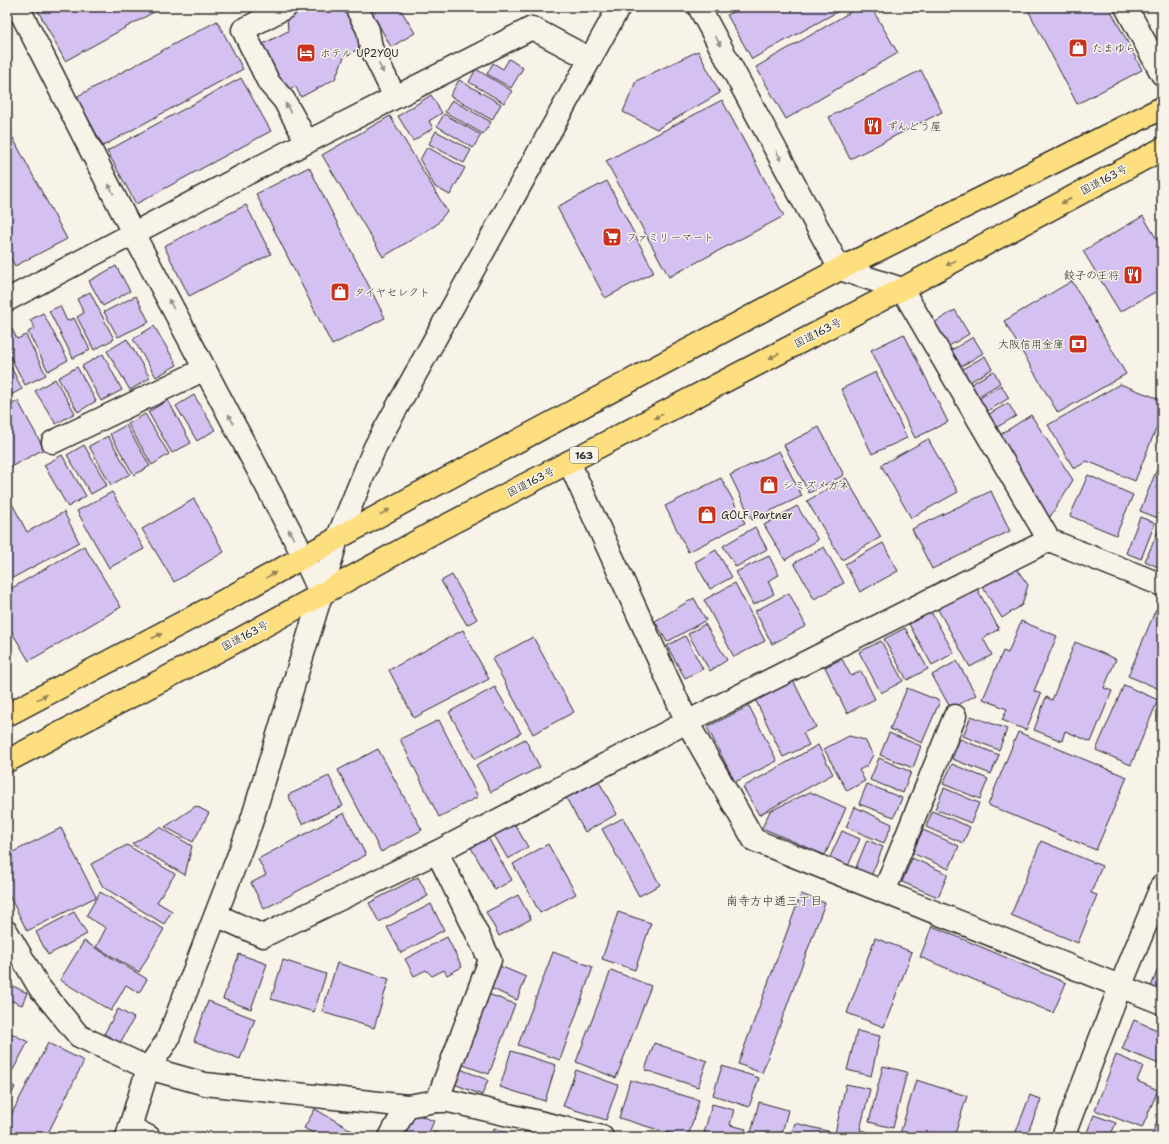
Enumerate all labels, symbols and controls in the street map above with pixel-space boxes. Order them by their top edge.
one-way arrow [715,36,721,47]
shop icon: たまゆら [1067,37,1089,59]
place label: たまゆら [1092,41,1136,56]
hotel icon: ホテル UP2YOU [295,42,317,64]
place label: ホテル UP2YOU [320,46,399,61]
one-way arrow [378,62,384,74]
one-way arrow [285,102,292,114]
restaurant icon: ずんどう屋 [862,115,884,137]
place label: ずんどう屋 [887,119,942,134]
one-way arrow [776,150,783,162]
street label: 国道163号 [1078,161,1130,199]
one-way arrow [108,183,114,195]
one-way arrow [1060,198,1072,204]
supermarket icon: ファミリーマート [601,226,623,248]
place label: ファミリーマート [626,230,714,245]
one-way arrow [946,259,957,266]
restaurant icon: 餃子の王将 [1122,264,1144,286]
place label: 餃子の王将 [1064,268,1119,283]
shop icon: タイヤセレクト [329,281,351,303]
place label: タイヤセレクト [354,285,430,300]
one-way arrow [168,298,174,310]
street label: 国道163号 [791,315,845,351]
bank icon: 大阪信用金庫 [1067,333,1089,355]
place label: 大阪信用金庫 [998,337,1064,352]
one-way arrow [769,352,780,359]
one-way arrow [653,412,665,419]
one-way arrow [228,413,235,425]
road number: 163 [570,447,598,463]
street label: 国道163号 [504,464,558,500]
shop icon: シミズメガネ [758,474,780,496]
place label: シミズメガネ [783,478,849,493]
shop icon: GOLF Partner [696,504,718,526]
place label: GOLF Partner [721,508,793,523]
one-way arrow [379,509,391,516]
one-way arrow [288,529,295,540]
one-way arrow [265,572,277,578]
street label: 国道163号 [219,617,271,655]
one-way arrow [151,633,162,640]
one-way arrow [36,694,47,700]
district label: 南寺方中通三丁目 [726,893,822,909]

